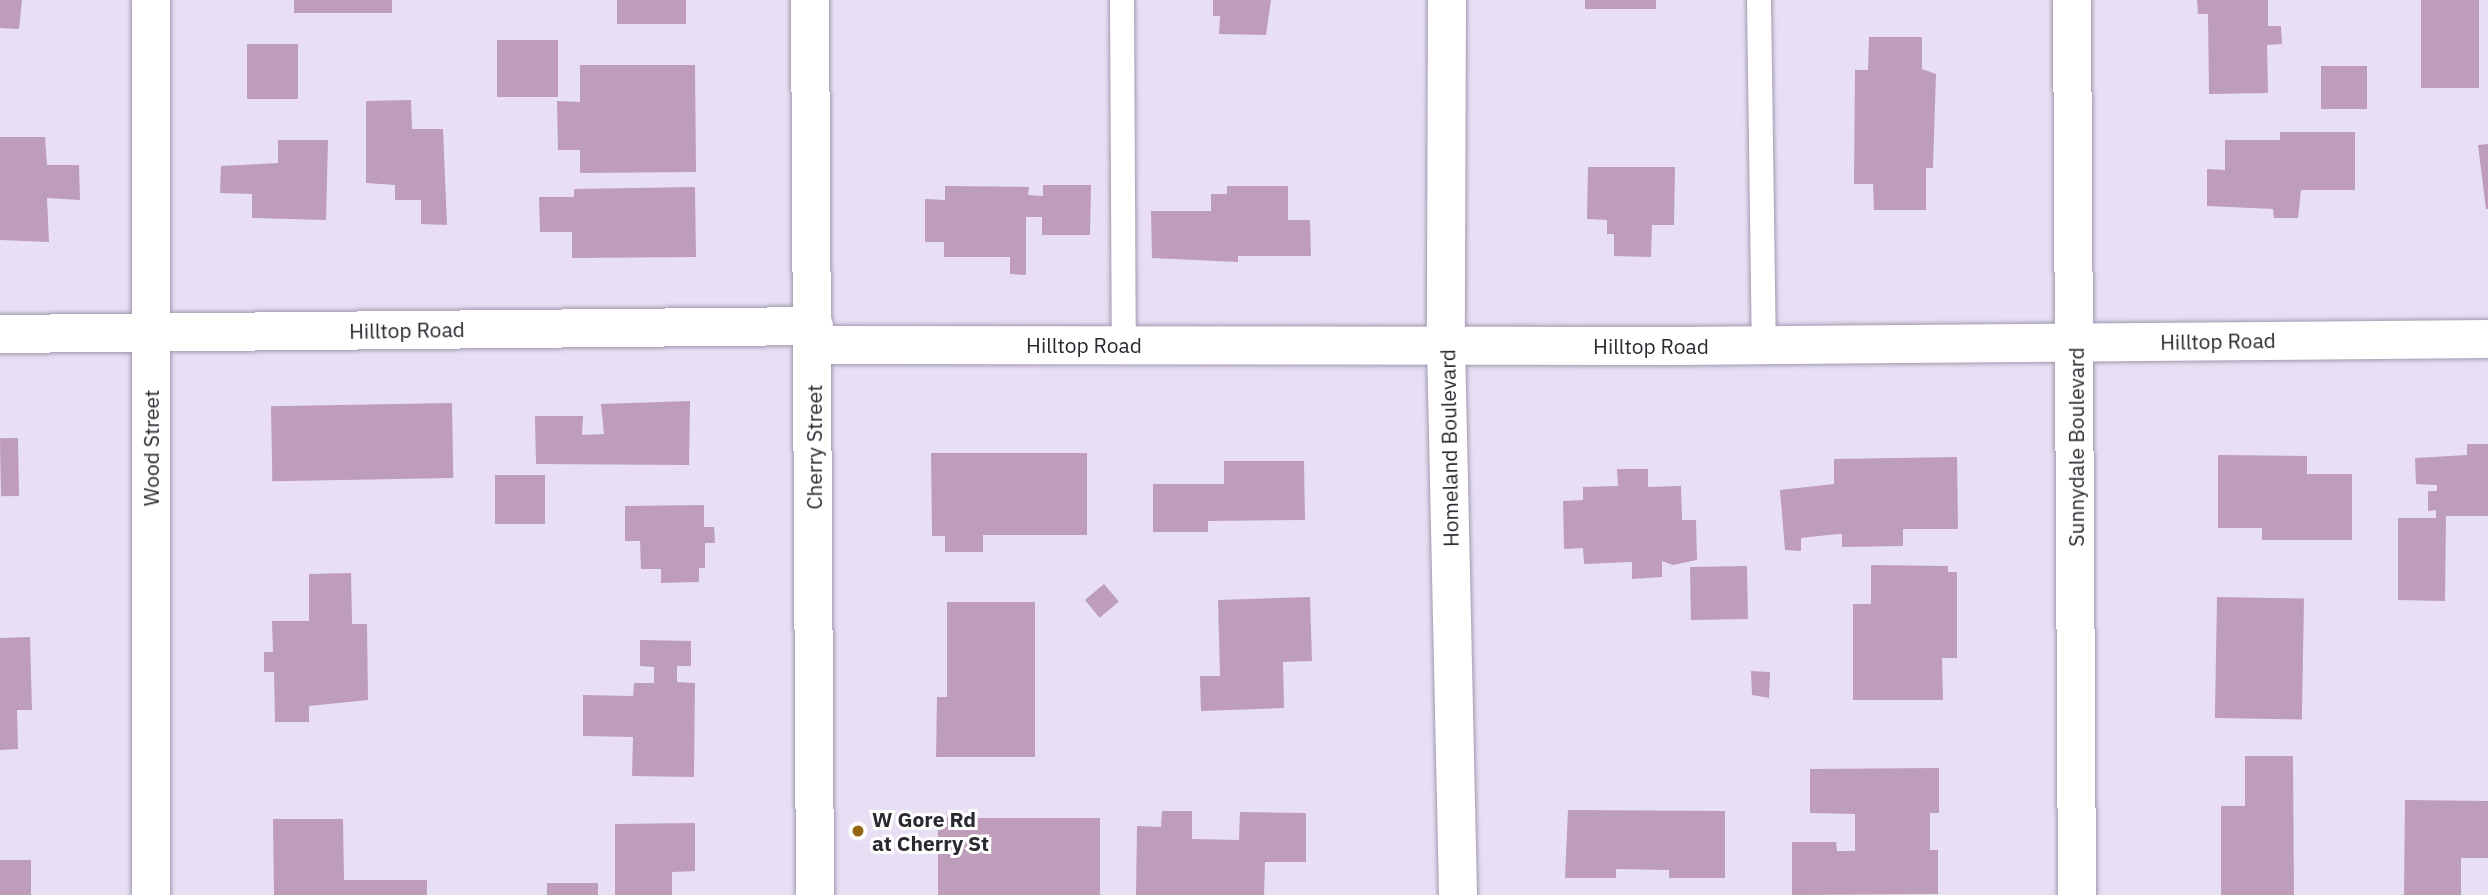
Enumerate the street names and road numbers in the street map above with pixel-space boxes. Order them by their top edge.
street label: Hilltop Road [349,316,465,344]
street label: Hilltop Road [2160,327,2276,355]
street label: Hilltop Road [1026,332,1142,358]
street label: Hilltop Road [1593,333,1709,359]
street label: Sunnydale Boulevard [2063,347,2089,547]
street label: Homeland Boulevard [1435,349,1463,547]
street label: Cherry Street [801,384,827,510]
street label: Wood Street [138,390,164,506]

